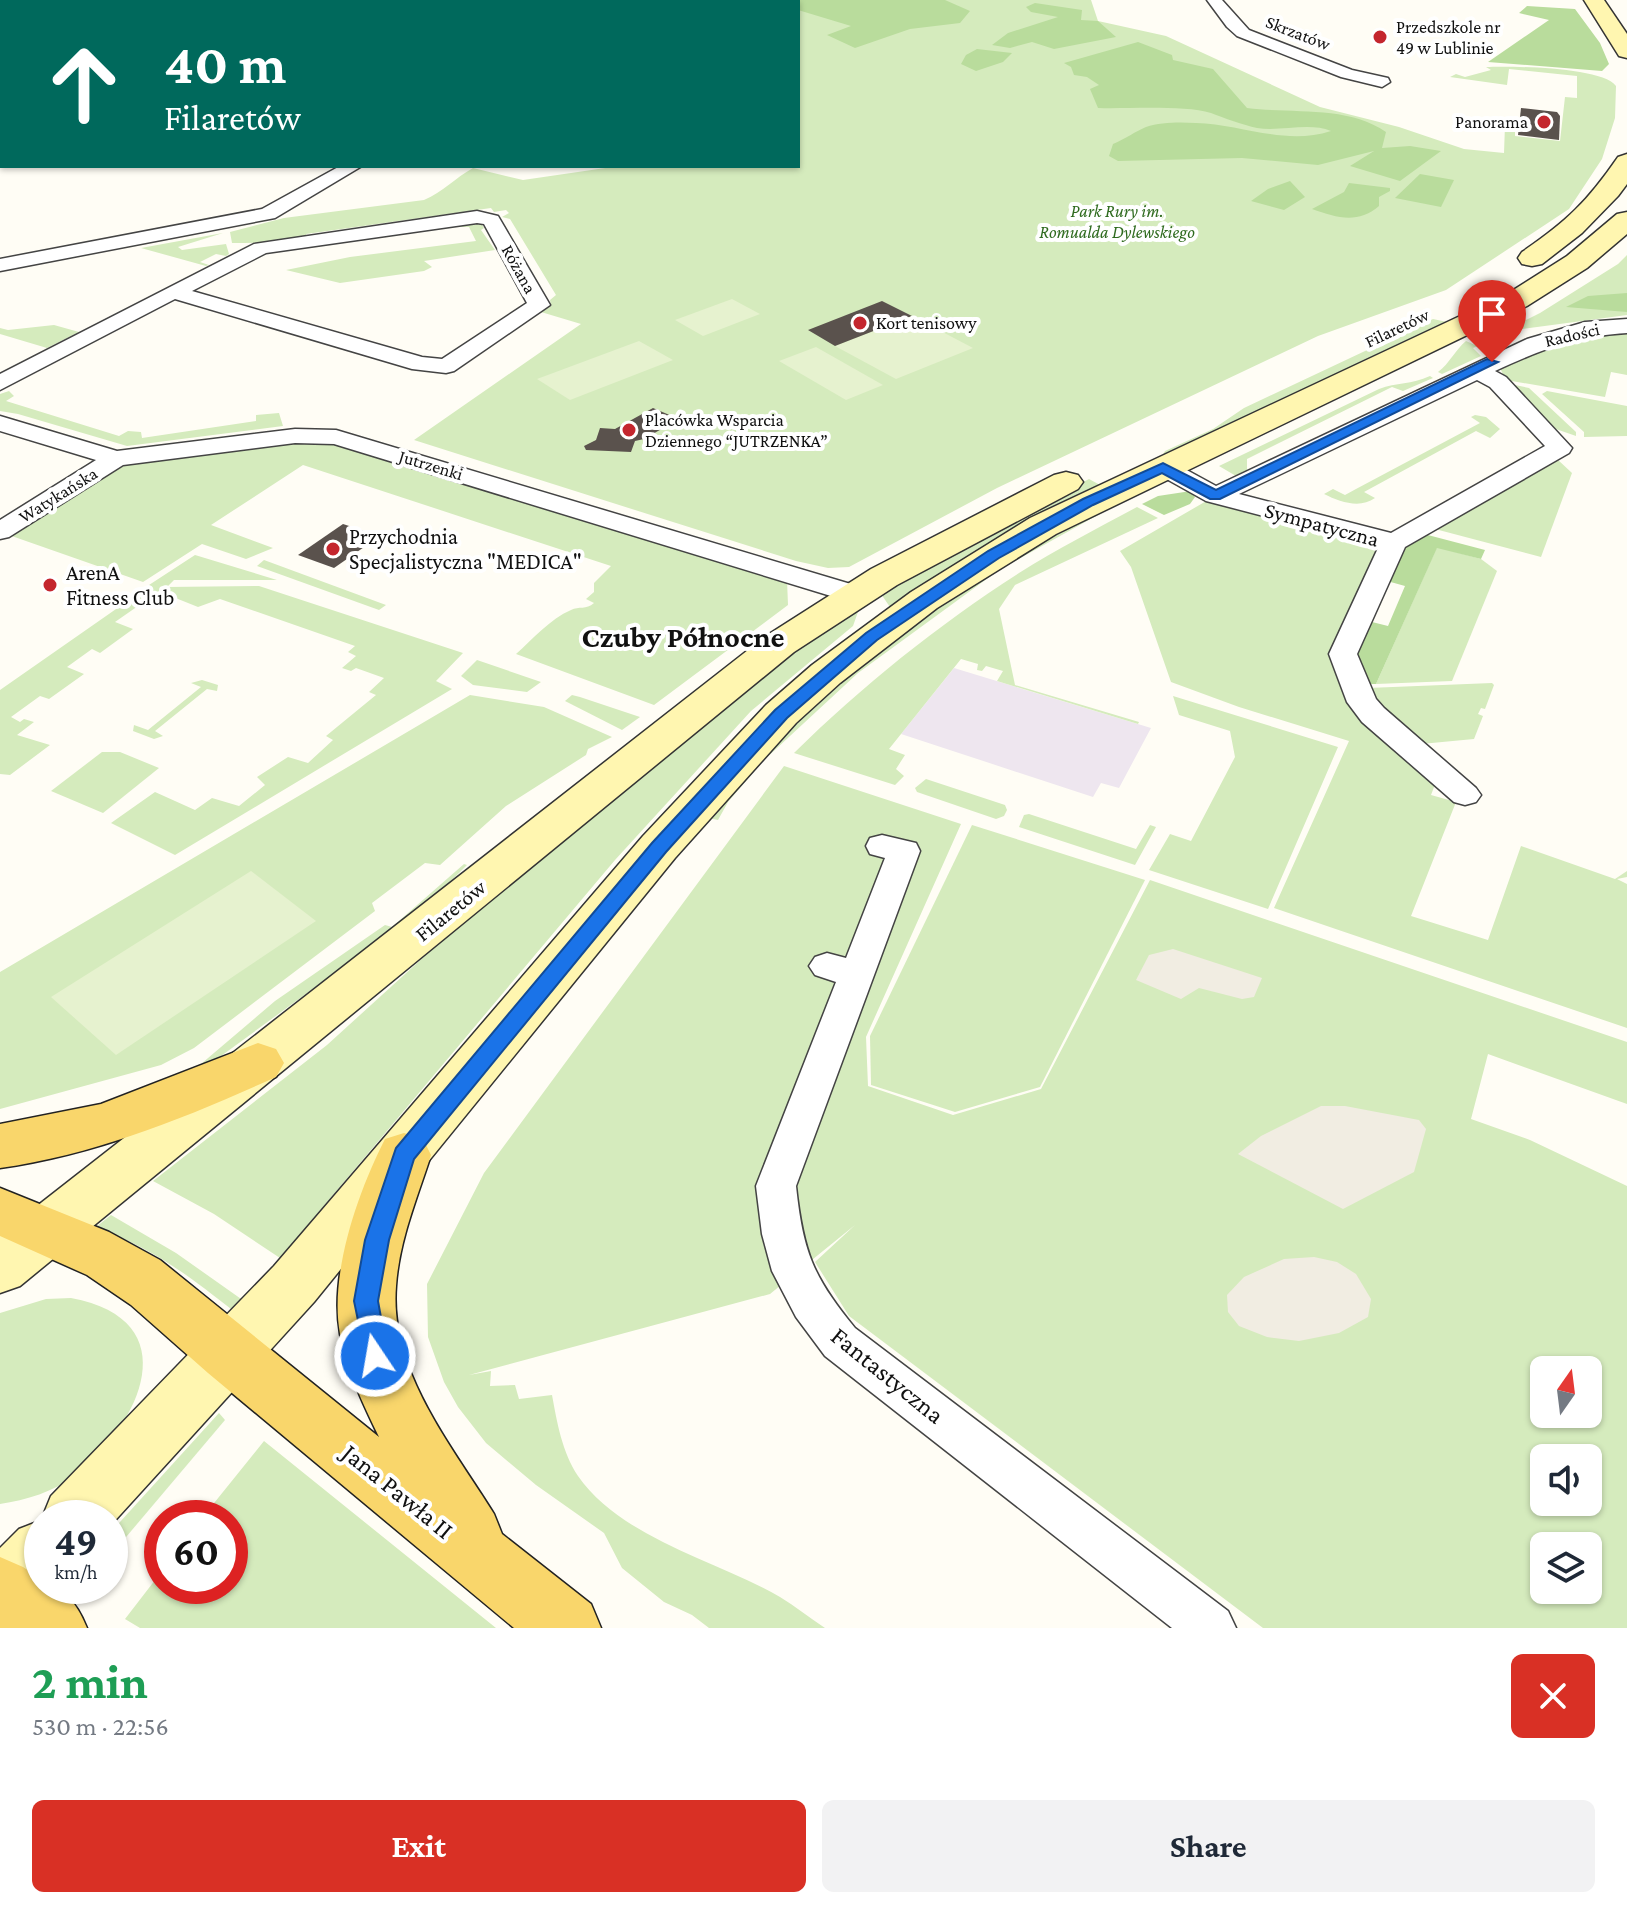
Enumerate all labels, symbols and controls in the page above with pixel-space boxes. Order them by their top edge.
street label: Skrzatów [1263,12,1334,55]
place label: Przedszkole nr 49 w Lublinie [1396,17,1501,58]
marker: Przedszkole nr 49 w Lublinie [1371,28,1389,46]
icon: ahead [32,32,136,136]
text: 40 m [164,33,286,95]
text: Filaretów [164,98,301,138]
place label: Panorama [1455,112,1528,132]
marker: Panorama [1535,113,1553,131]
park label: Park Rury im. Romualda Dylewskiego [1039,201,1195,242]
street label: Różana [497,241,541,297]
pin [1458,280,1526,362]
icon: arrive [1470,292,1514,336]
street label: Filaretów [1362,304,1433,352]
place label: Kort tenisowy [876,313,977,333]
marker: Kort tenisowy [851,314,869,332]
street label: Radości [1543,319,1602,351]
place label: Placówka Wsparcia Dziennego “JUTRZENKA” [645,410,828,451]
marker: Placówka Wsparcia Dziennego “JUTRZENKA” [620,421,638,439]
street label: Jutrzenki [395,445,466,484]
street label: Watykańska [15,463,101,527]
street label: Sympatyczna [1262,497,1382,552]
place label: Przychodnia Specjalistyczna "MEDICA" [349,524,582,574]
marker: Przychodnia Specjalistyczna "MEDICA" [324,540,342,558]
place label: ArenA Fitness Club [66,560,174,610]
marker: ArenA Fitness Club [41,576,59,594]
district label: Czuby Północne [581,620,785,653]
street label: Filaretów [410,874,491,946]
position arrow [333,1314,417,1398]
street label: Fantastyczna [825,1321,950,1430]
north arrow [1530,1356,1602,1428]
map controls [1530,1356,1602,1604]
street label: Jana Pawła II [335,1437,459,1545]
button: sound [1530,1444,1602,1516]
speed limit sign: 60 [144,1500,248,1604]
text: 49 [54,1519,98,1564]
button: layers [1530,1532,1602,1604]
text: km/h [54,1561,98,1583]
button: close [1511,1654,1595,1738]
text: 2 min [32,1655,148,1708]
text: 530 m · 22:56 [32,1712,169,1741]
button: Exit [32,1800,806,1892]
button: Share [822,1800,1595,1892]

